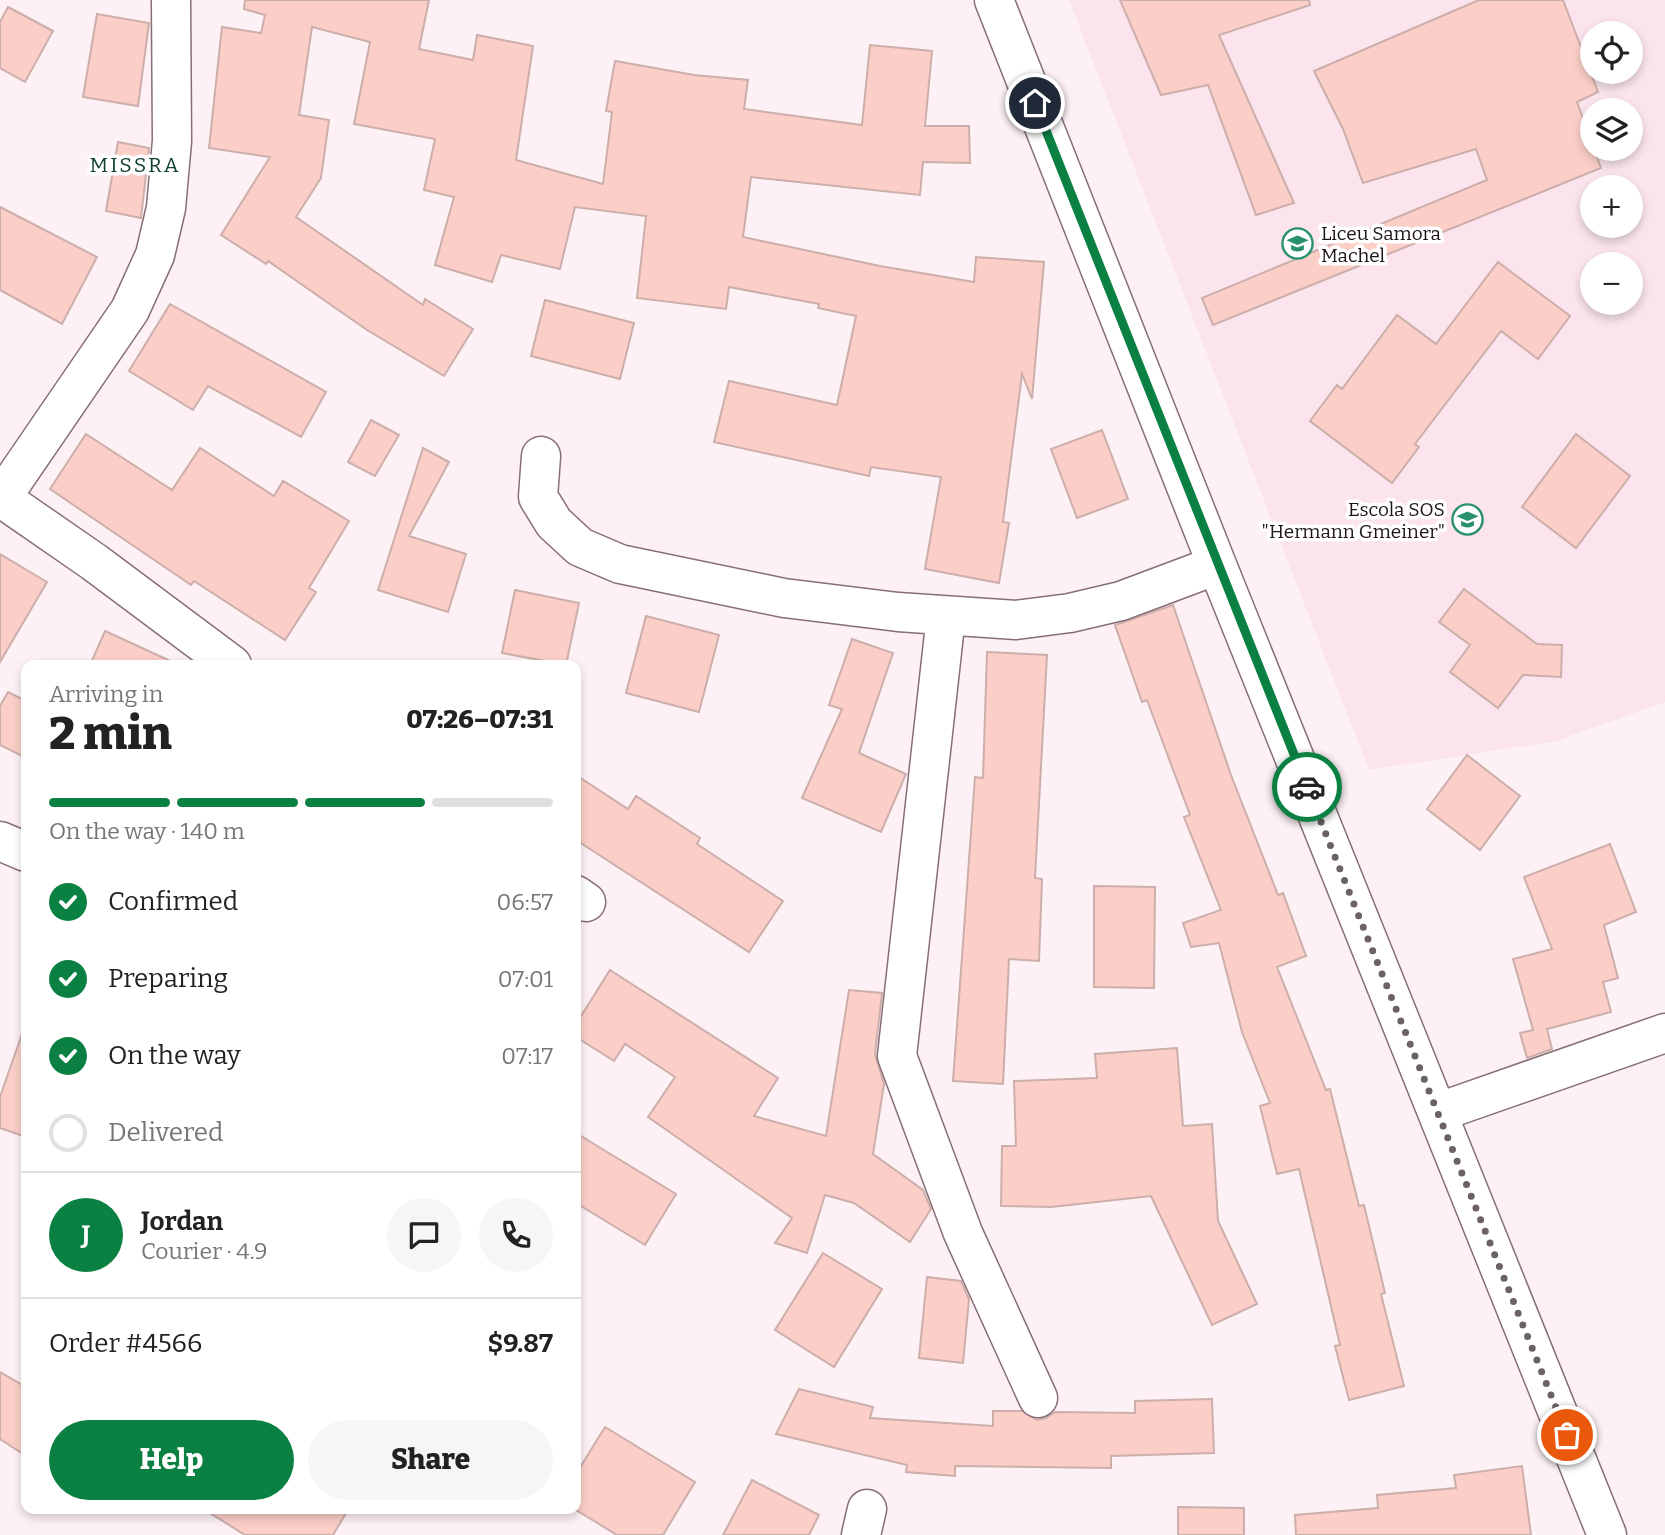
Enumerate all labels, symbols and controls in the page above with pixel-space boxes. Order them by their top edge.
map controls [1580,21,1643,315]
button: locate [1580,21,1643,84]
pin [1005,73,1065,133]
icon: home [1016,84,1054,122]
button: layers [1580,98,1643,161]
district label: MISSRA [89,152,181,178]
button: + [1580,175,1643,238]
place label: Liceu Samora Machel [1321,222,1441,267]
school or university icon: Liceu Samora Machel [1281,227,1315,261]
button: − [1580,252,1643,315]
place label: Escola SOS "Hermann Gmeiner" [1262,498,1445,543]
school or university icon: Escola SOS "Hermann Gmeiner" [1451,503,1485,537]
text: Arriving in [49,680,163,708]
text: 07:26–07:31 [406,704,553,735]
text: 2 min [49,706,172,761]
courier [1272,752,1342,822]
icon: car [1288,768,1326,806]
text: On the way · 140 m [49,817,245,845]
icon: check [49,883,87,921]
text: Confirmed [108,886,238,917]
text: 06:57 [497,888,553,916]
icon: check [49,960,87,998]
text: Preparing [108,963,228,994]
text: 07:01 [498,965,553,993]
icon: check [49,1037,87,1075]
text: On the way [108,1040,241,1071]
text: 07:17 [501,1042,553,1070]
text: Delivered [108,1117,223,1148]
button: chat [387,1198,461,1272]
button: phone [479,1198,553,1272]
text: Jordan [141,1206,223,1237]
text: J [82,1220,90,1251]
text: Courier · 4.9 [141,1237,268,1265]
text: Order #4566 [49,1328,202,1359]
text: $9.87 [488,1328,553,1359]
pin [1537,1405,1597,1465]
icon: bag [1548,1416,1586,1454]
button: Help [49,1420,294,1500]
button: Share [308,1420,553,1500]

